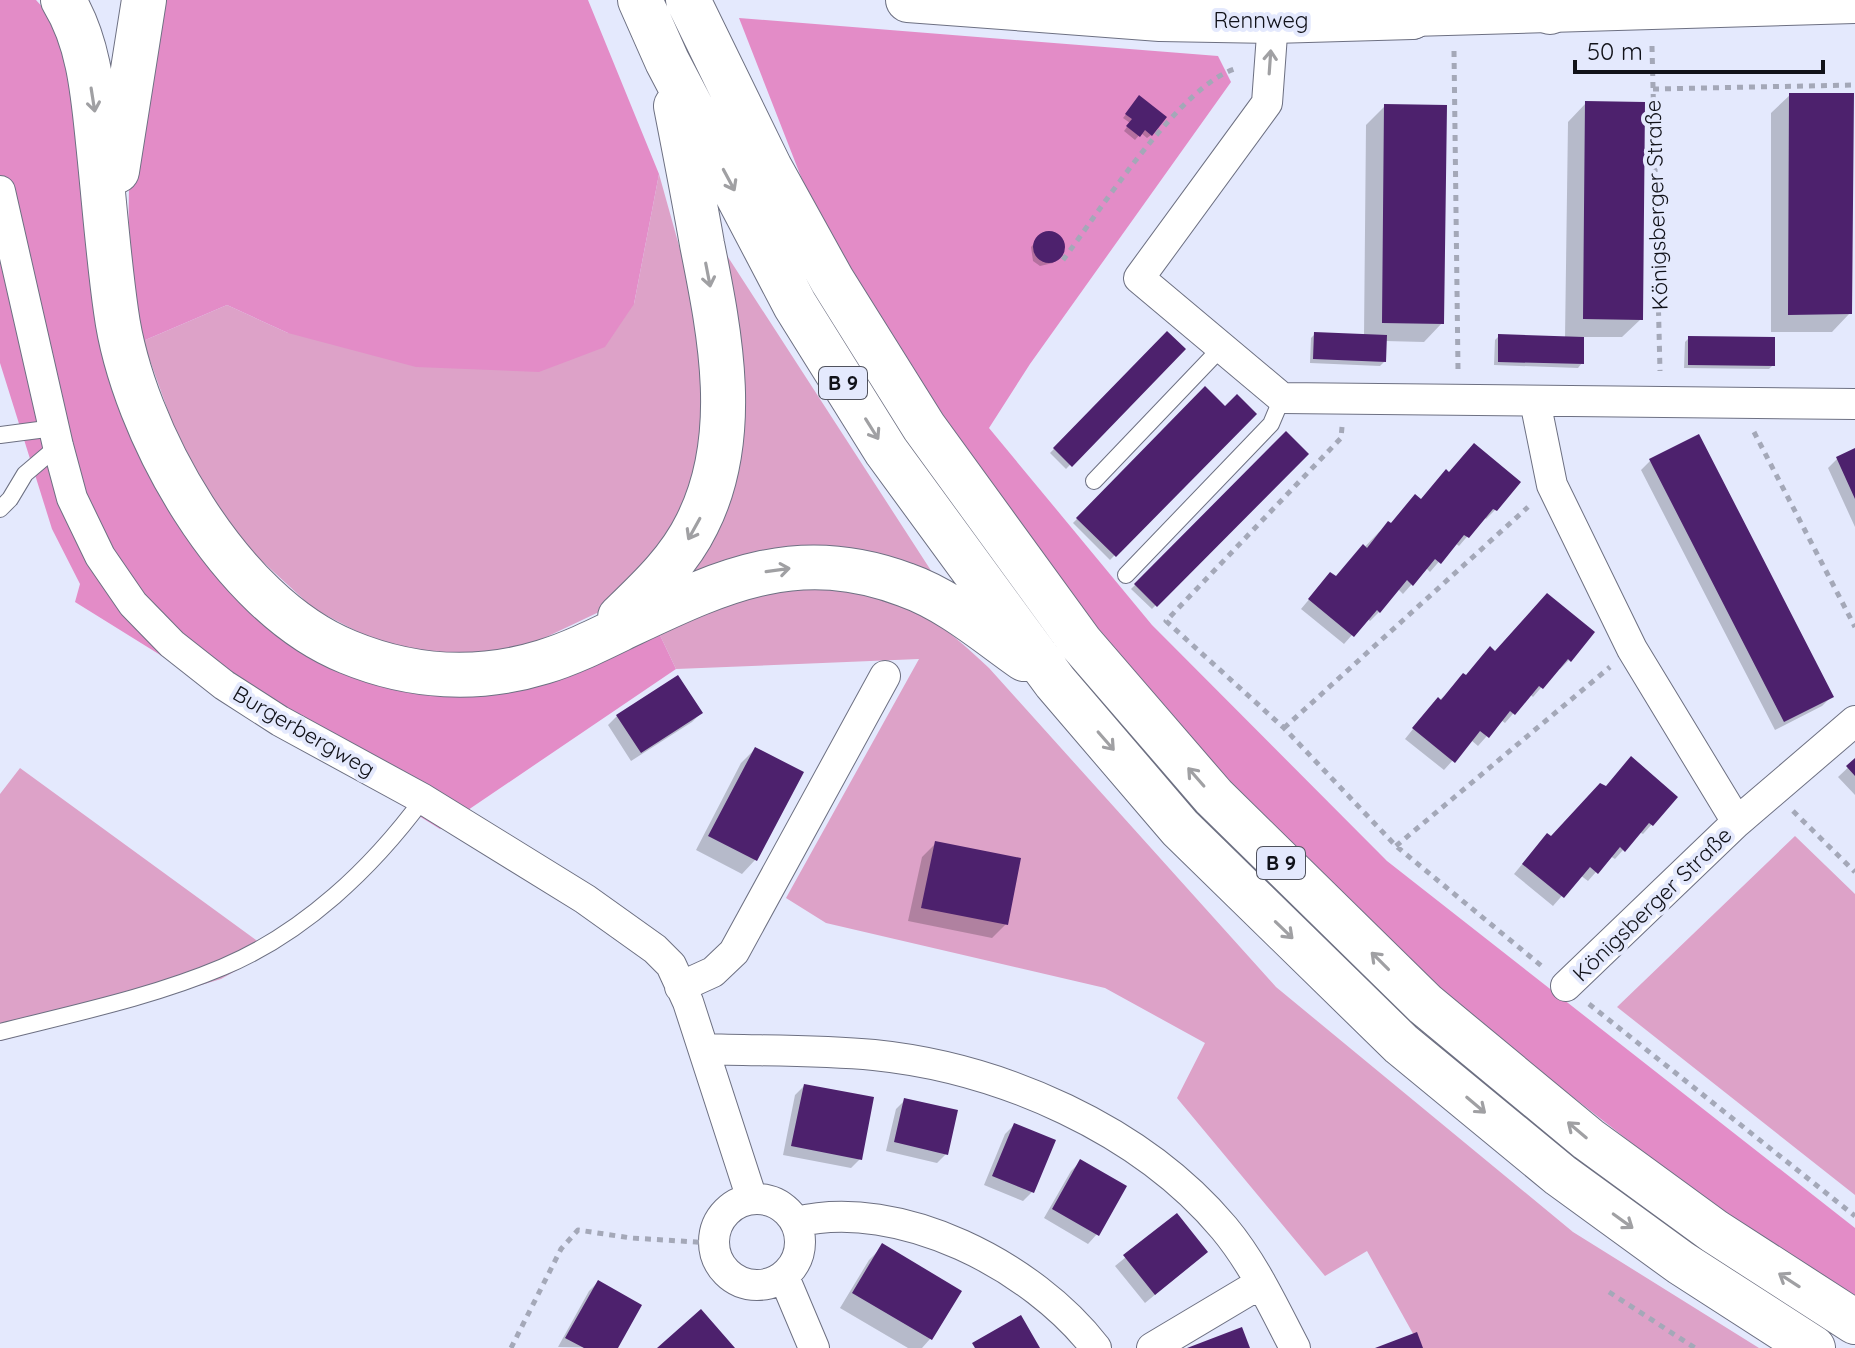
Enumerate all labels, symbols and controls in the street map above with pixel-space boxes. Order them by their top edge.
street label: Rennweg [1213,6,1309,34]
scale bar [1575,24,1823,74]
text: 50 m [1587,36,1643,66]
one-way arrow [1263,49,1278,76]
one-way arrow [86,87,101,113]
street label: Königsberger Straße [1638,99,1674,311]
one-way arrow [722,167,738,191]
one-way arrow [702,262,717,287]
road number: B 9 [819,367,867,399]
one-way arrow [864,417,880,440]
one-way arrow [685,517,701,540]
one-way arrow [765,562,790,577]
street label: Burgerbergweg [228,679,380,783]
one-way arrow [1097,730,1115,751]
one-way arrow [1188,767,1206,787]
street label: Königsberger Straße [1567,821,1737,987]
road number: B 9 [1257,847,1305,879]
one-way arrow [1274,920,1294,939]
one-way arrow [1370,951,1390,970]
one-way arrow [1465,1096,1486,1114]
one-way arrow [1567,1121,1588,1139]
one-way arrow [1611,1212,1633,1229]
one-way arrow [1779,1271,1801,1288]

